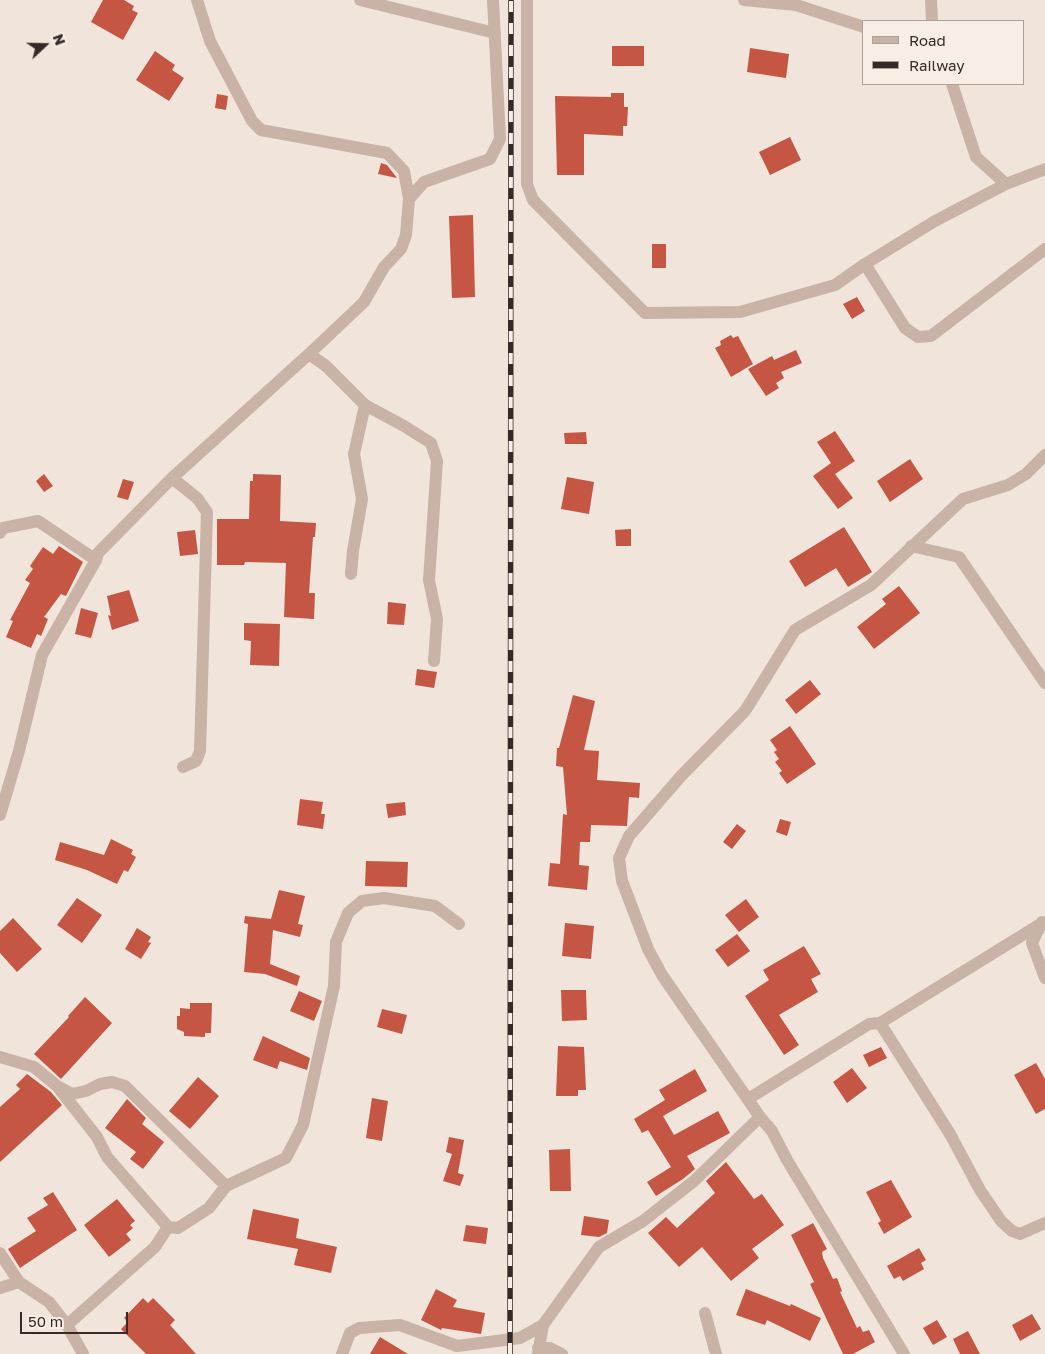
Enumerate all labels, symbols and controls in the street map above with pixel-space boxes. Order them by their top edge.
north arrow [20,20,70,70]
legend [862,20,1025,85]
text: N [50,31,69,47]
text: Road [909,31,946,49]
text: Railway [909,56,965,74]
scale bar [22,1302,130,1334]
text: 50 m [28,1312,63,1330]

